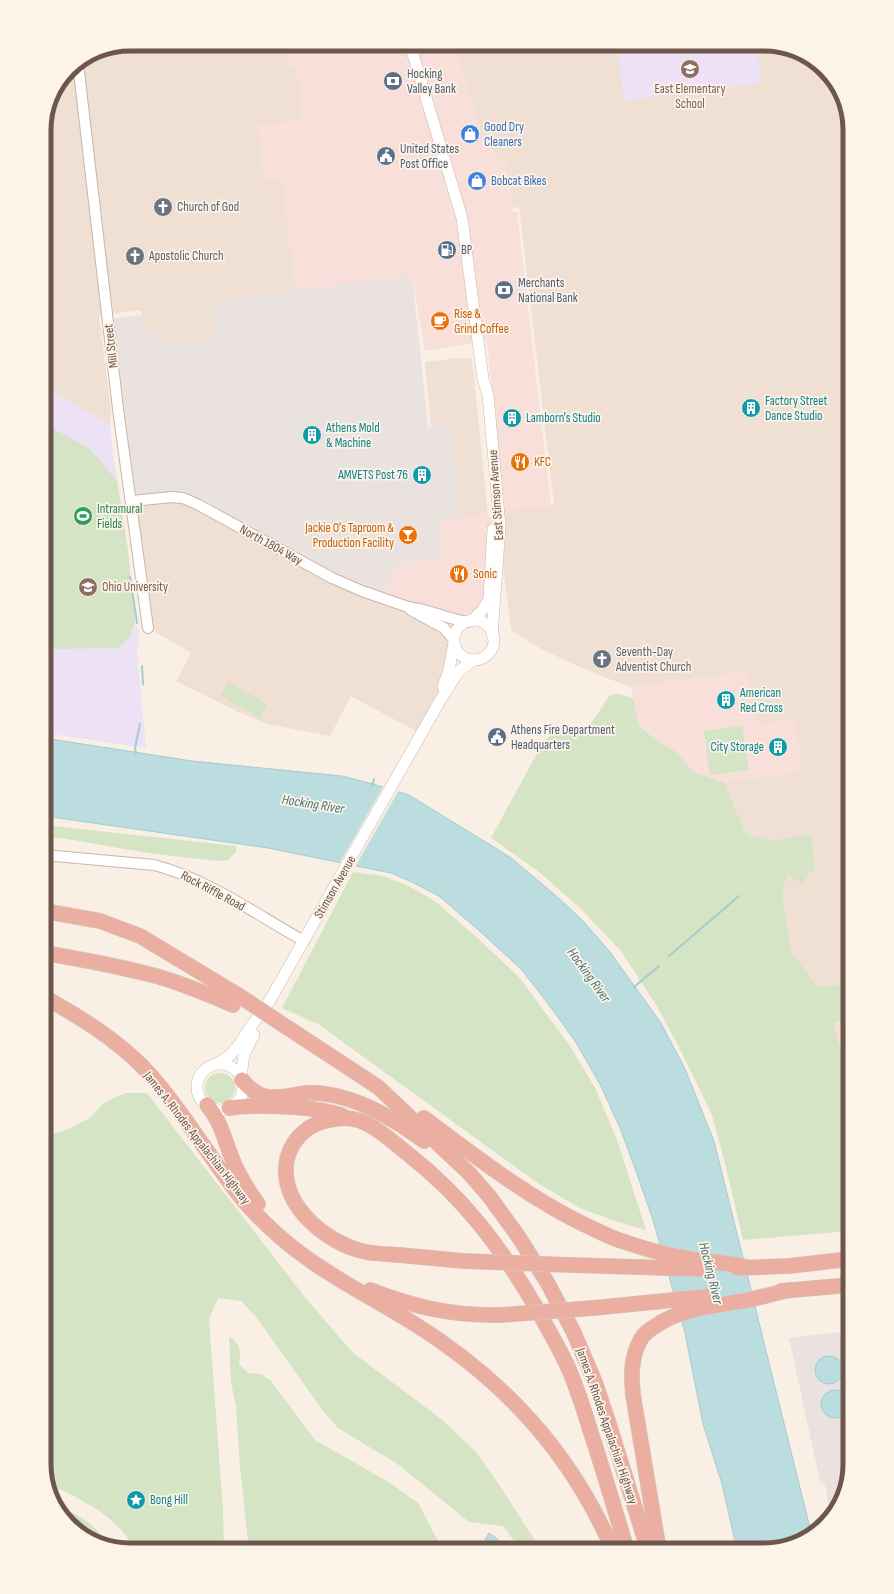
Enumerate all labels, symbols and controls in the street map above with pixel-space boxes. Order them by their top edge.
school or university icon: East Elementary School [679,58,701,80]
place label: Hocking Valley Bank [407,66,456,97]
bank icon: Hocking Valley Bank [382,70,404,92]
place label: East Elementary School [655,81,725,112]
place label: Good Dry Cleaners [484,119,524,150]
shop icon: Good Dry Cleaners [459,123,481,145]
place label: United States Post Office [400,141,460,172]
public building icon: United States Post Office [375,145,397,167]
shop icon: Bobcat Bikes [466,170,488,192]
place label: Bobcat Bikes [491,173,547,189]
church icon: Church of God [152,196,174,218]
place label: Church of God [177,199,239,215]
fuel station icon: BP [436,239,458,261]
place label: BP [461,242,473,258]
church icon: Apostolic Church [124,245,146,267]
place label: Apostolic Church [148,248,223,264]
place label: Merchants National Bank [518,275,578,306]
bank icon: Merchants National Bank [493,279,515,301]
place label: Rise & Grind Coffee [454,306,509,337]
cafe icon: Rise & Grind Coffee [429,310,451,332]
street label: Mill Street [100,323,122,369]
place label: Factory Street Dance Studio [765,393,827,424]
building icon: Factory Street Dance Studio [740,397,762,419]
building icon: Lamborn's Studio [501,407,523,429]
place label: Lamborn's Studio [526,410,601,426]
place label: Athens Mold & Machine [325,420,380,451]
building icon: Athens Mold & Machine [301,424,323,446]
street label: East Stimson Avenue [485,449,507,541]
restaurant icon: KFC [509,451,531,473]
place label: KFC [534,454,551,470]
building icon: AMVETS Post 76 [411,464,433,486]
place label: AMVETS Post 76 [337,467,408,483]
place label: Intramural Fields [97,501,143,532]
sports icon: Intramural Fields [72,505,94,527]
place label: Jackie O's Taproom & Production Facility [304,520,394,551]
street label: North 1804 Way [237,521,305,569]
bar icon: Jackie O's Taproom & Production Facility [397,524,419,546]
restaurant icon: Sonic [448,563,470,585]
place label: Sonic [473,566,497,582]
school or university icon: Ohio University [77,576,99,598]
place label: Ohio University [102,579,168,595]
place label: Seventh-Day Adventist Church [615,644,691,675]
church icon: Seventh-Day Adventist Church [591,648,613,670]
place label: American Red Cross [739,685,783,716]
building icon: American Red Cross [715,689,737,711]
place label: Athens Fire Department Headquarters [510,722,615,753]
public building icon: Athens Fire Department Headquarters [486,726,508,748]
building icon: City Storage [767,736,789,758]
place label: City Storage [710,739,764,755]
water label: Hocking River [281,791,347,817]
street label: Stimson Avenue [311,853,359,921]
street label: Rock Riffle Road [178,867,248,915]
water label: Hocking River [564,944,615,1006]
street label: James A. Rhodes Appalachian Highway [140,1068,254,1208]
water label: Hocking River [695,1240,727,1307]
street label: James A. Rhodes Appalachian Highway [572,1345,641,1506]
place icon: Bong Hill [125,1489,147,1511]
place label: Bong Hill [150,1492,188,1508]

